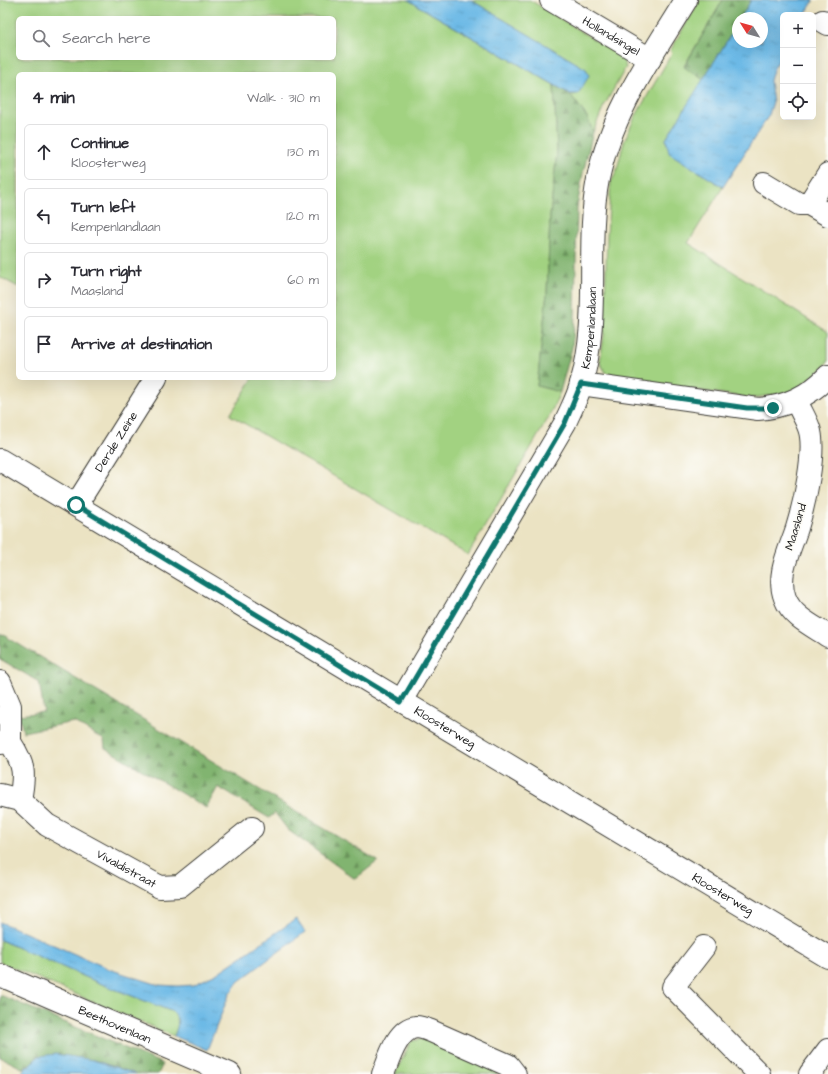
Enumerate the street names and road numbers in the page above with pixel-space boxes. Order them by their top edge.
street label: Hollandsingel [579,12,643,60]
street label: Kempenlandlaan [577,287,601,370]
street label: Derde Zeine [90,408,142,475]
street label: Maasland [781,501,811,553]
street label: Kloosterweg [411,702,479,753]
street label: Vivaldistraat [93,845,160,892]
street label: Kloosterweg [689,869,757,920]
street label: Beethovenlaan [76,1001,154,1048]

